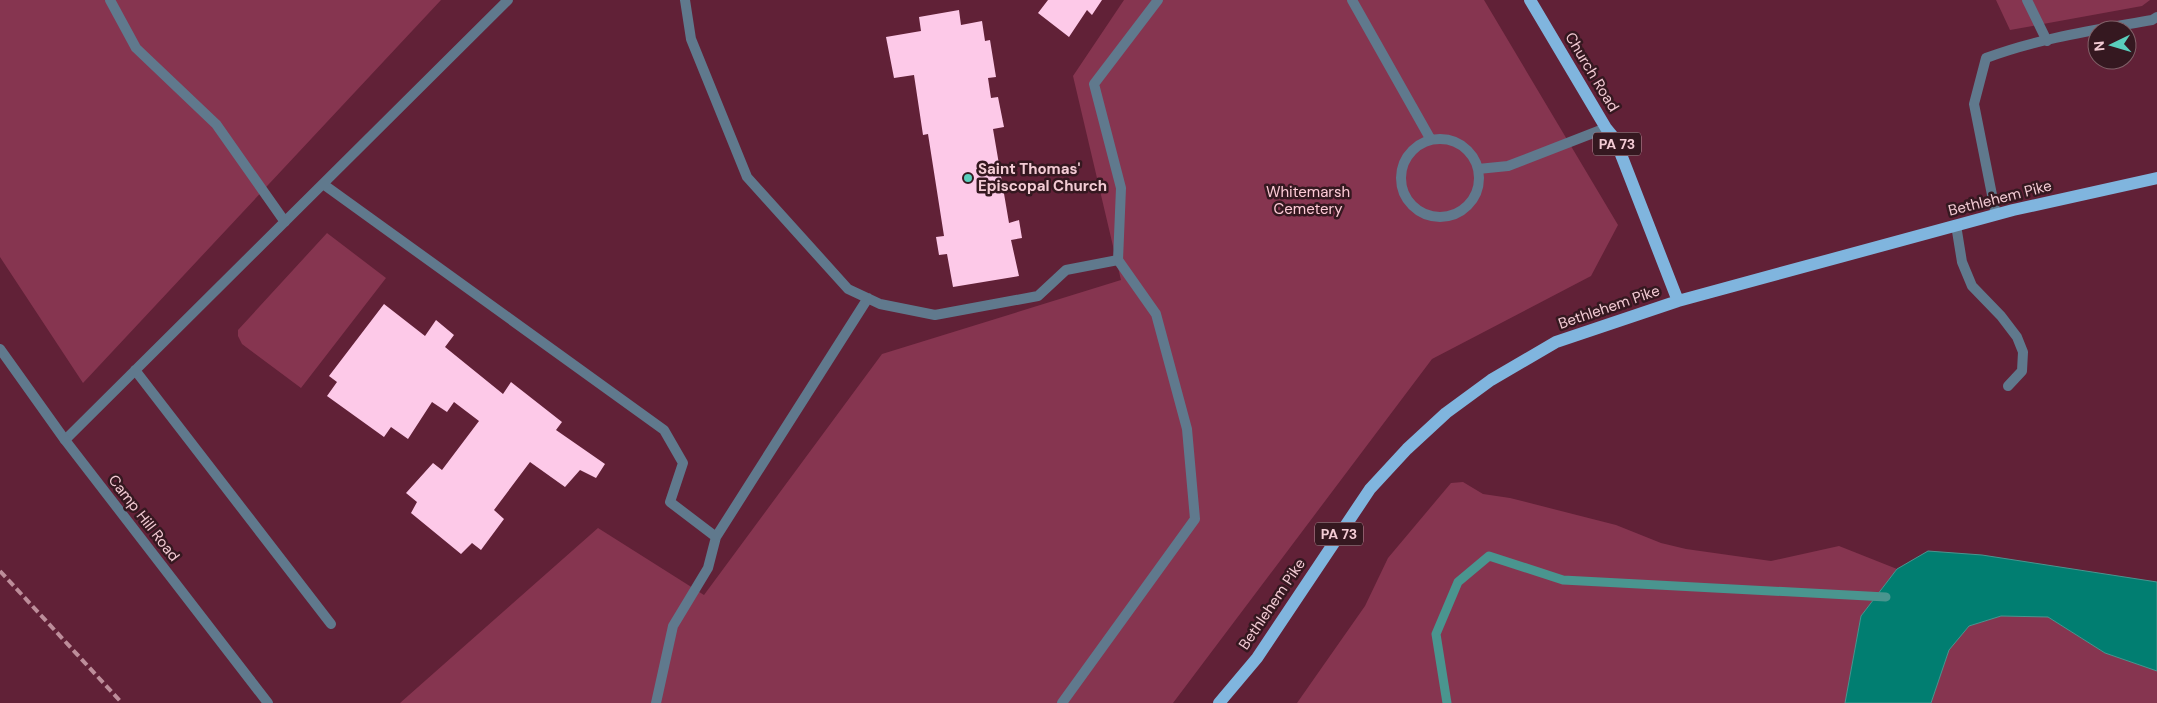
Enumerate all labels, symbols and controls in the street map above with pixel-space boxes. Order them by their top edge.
north arrow [2087,20,2137,70]
street label: Church Road [1560,29,1624,115]
text: N [2090,40,2108,52]
road number: PA 73 [1593,132,1641,156]
place label: Saint Thomas' Episcopal Church [978,159,1107,196]
marker: Saint Thomas' Episcopal Church [962,172,974,184]
street label: Bethlehem Pike [1946,175,2054,221]
park label: Whitemarsh Cemetery [1266,182,1350,219]
street label: Bethlehem Pike [1556,280,1662,334]
street label: Camp Hill Road [104,470,184,566]
road number: PA 73 [1315,522,1363,546]
street label: Bethlehem Pike [1234,554,1310,654]

